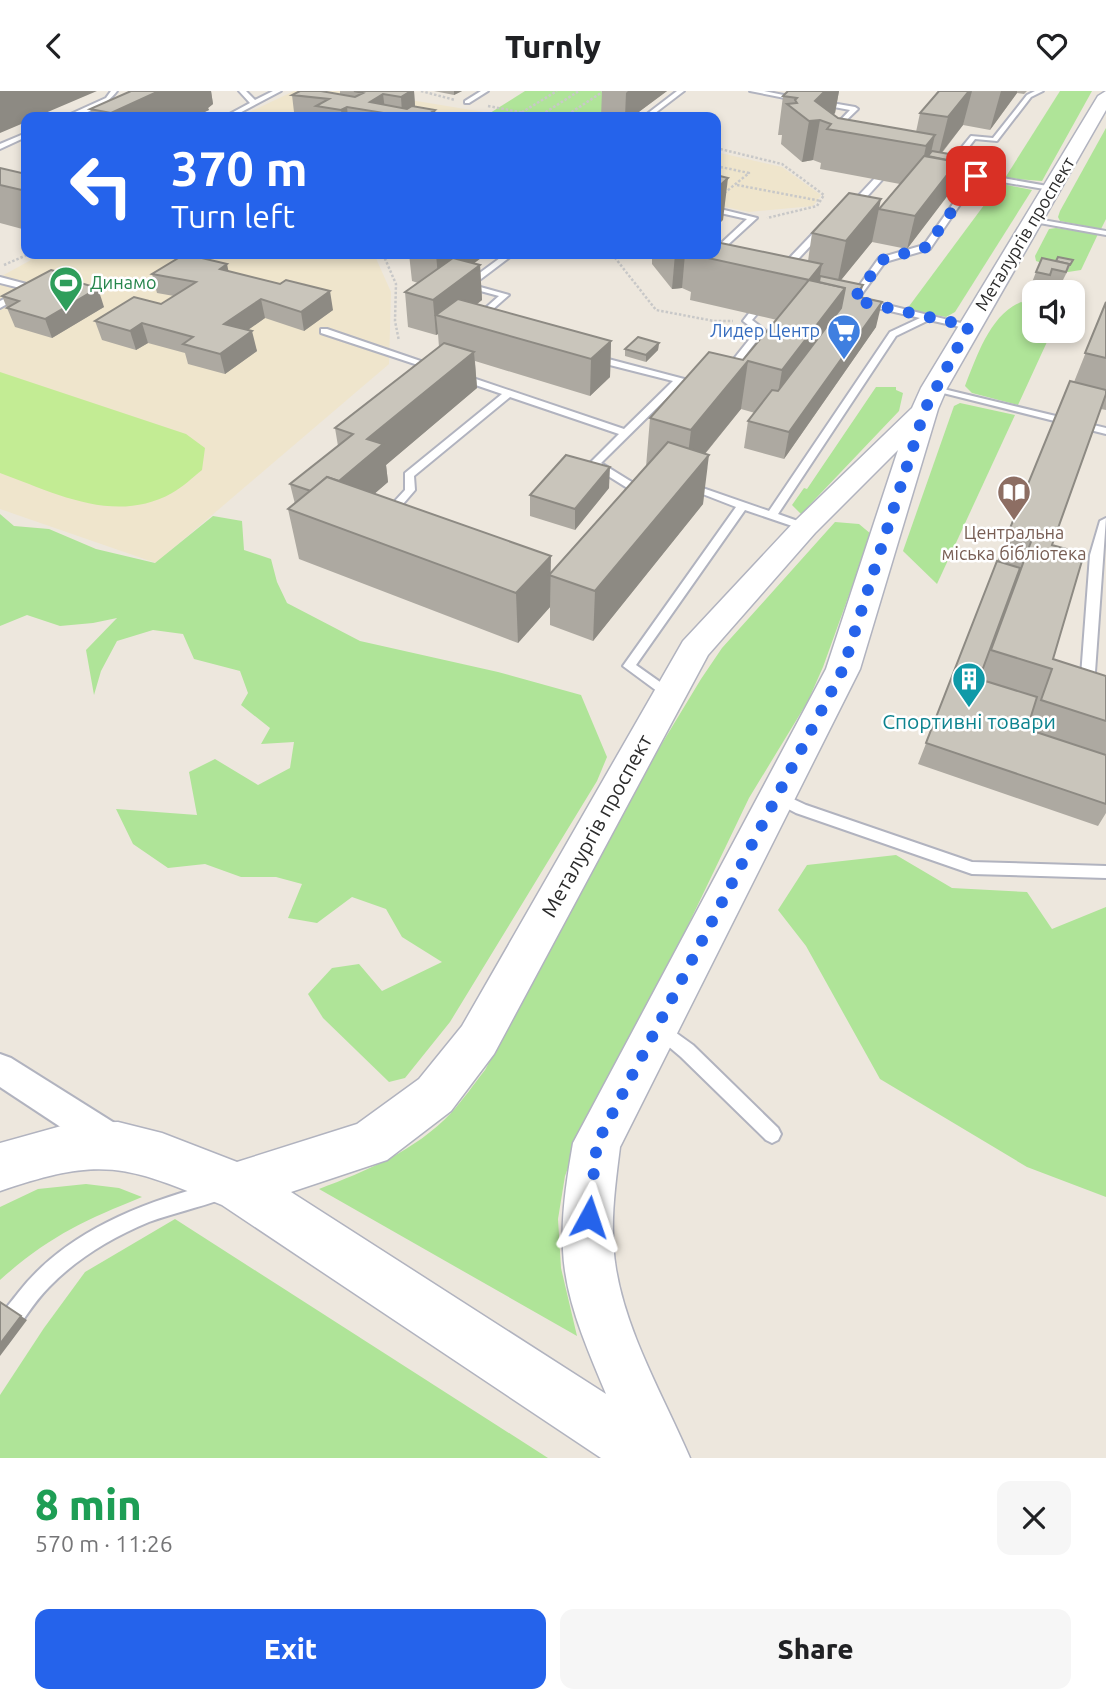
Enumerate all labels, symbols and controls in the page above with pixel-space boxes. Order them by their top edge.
icon: back [35,27,73,65]
icon: heart [1033,27,1071,65]
text: Turnly [505,28,601,64]
icon: left [56,140,147,231]
text: 370 m [171,140,308,195]
pin [946,146,1006,206]
street label: Металургів проспект [970,153,1078,314]
icon: arrive [957,157,995,195]
text: Turn left [171,198,295,234]
sports icon: Динамо [47,264,85,313]
place label: Динамо [90,272,157,292]
map controls [1022,280,1085,343]
button: sound [1022,280,1085,343]
supermarket icon: Лидер Центр [825,312,863,361]
place label: Лидер Центр [710,320,820,340]
library icon: Центральна міська бібліотека [995,473,1033,522]
place label: Центральна міська бібліотека [941,522,1087,563]
building icon: Спортивні товари [950,660,988,709]
place label: Спортивні товари [882,709,1056,733]
street label: Металургів проспект [536,730,657,921]
position arrow [552,1180,626,1254]
text: 8 min [35,1481,142,1528]
button: close [997,1481,1071,1555]
text: 570 m · 11:26 [35,1531,173,1556]
button: Exit [35,1609,546,1689]
button: Share [560,1609,1071,1689]

